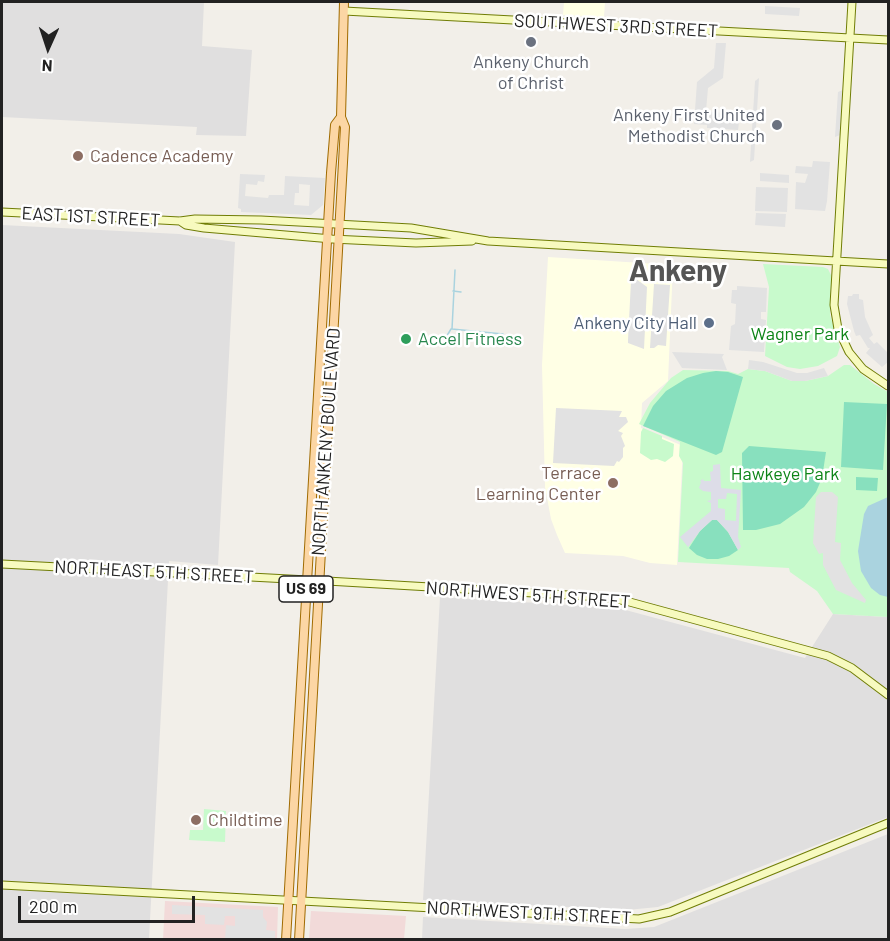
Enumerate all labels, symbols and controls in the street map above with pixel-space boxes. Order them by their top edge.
street label: SOUTHWEST 3RD STREET [513,10,719,42]
north arrow [18,18,78,78]
marker: Ankeny Church of Christ [524,35,538,49]
place label: Ankeny Church of Christ [473,51,589,94]
text: N [41,57,53,76]
place label: Ankeny First United Methodist Church [613,104,765,146]
marker: Ankeny First United Methodist Church [770,118,784,132]
place label: Cadence Academy [90,145,233,167]
marker: Cadence Academy [71,149,85,163]
street label: EAST 1ST STREET [21,203,161,231]
district label: Ankeny [629,253,727,289]
place label: Ankeny City Hall [573,312,697,334]
marker: Ankeny City Hall [702,316,716,330]
park label: Wagner Park [751,323,849,345]
street label: NORTH ANKENY BOULEVARD [307,327,345,557]
place label: Accel Fitness [418,328,522,350]
marker: Accel Fitness [399,332,413,346]
place label: Terrace Learning Center [476,462,601,504]
park label: Hawkeye Park [731,463,839,485]
marker: Terrace Learning Center [606,476,620,490]
street label: NORTHEAST 5TH STREET [54,556,254,588]
road number: US 69 [279,576,333,602]
street label: NORTHWEST 5TH STREET [425,577,631,613]
place label: Childtime [208,809,283,831]
marker: Childtime [189,813,203,827]
scale bar [21,884,198,922]
text: 200 m [29,895,77,917]
street label: NORTHWEST 9TH STREET [426,897,632,929]

